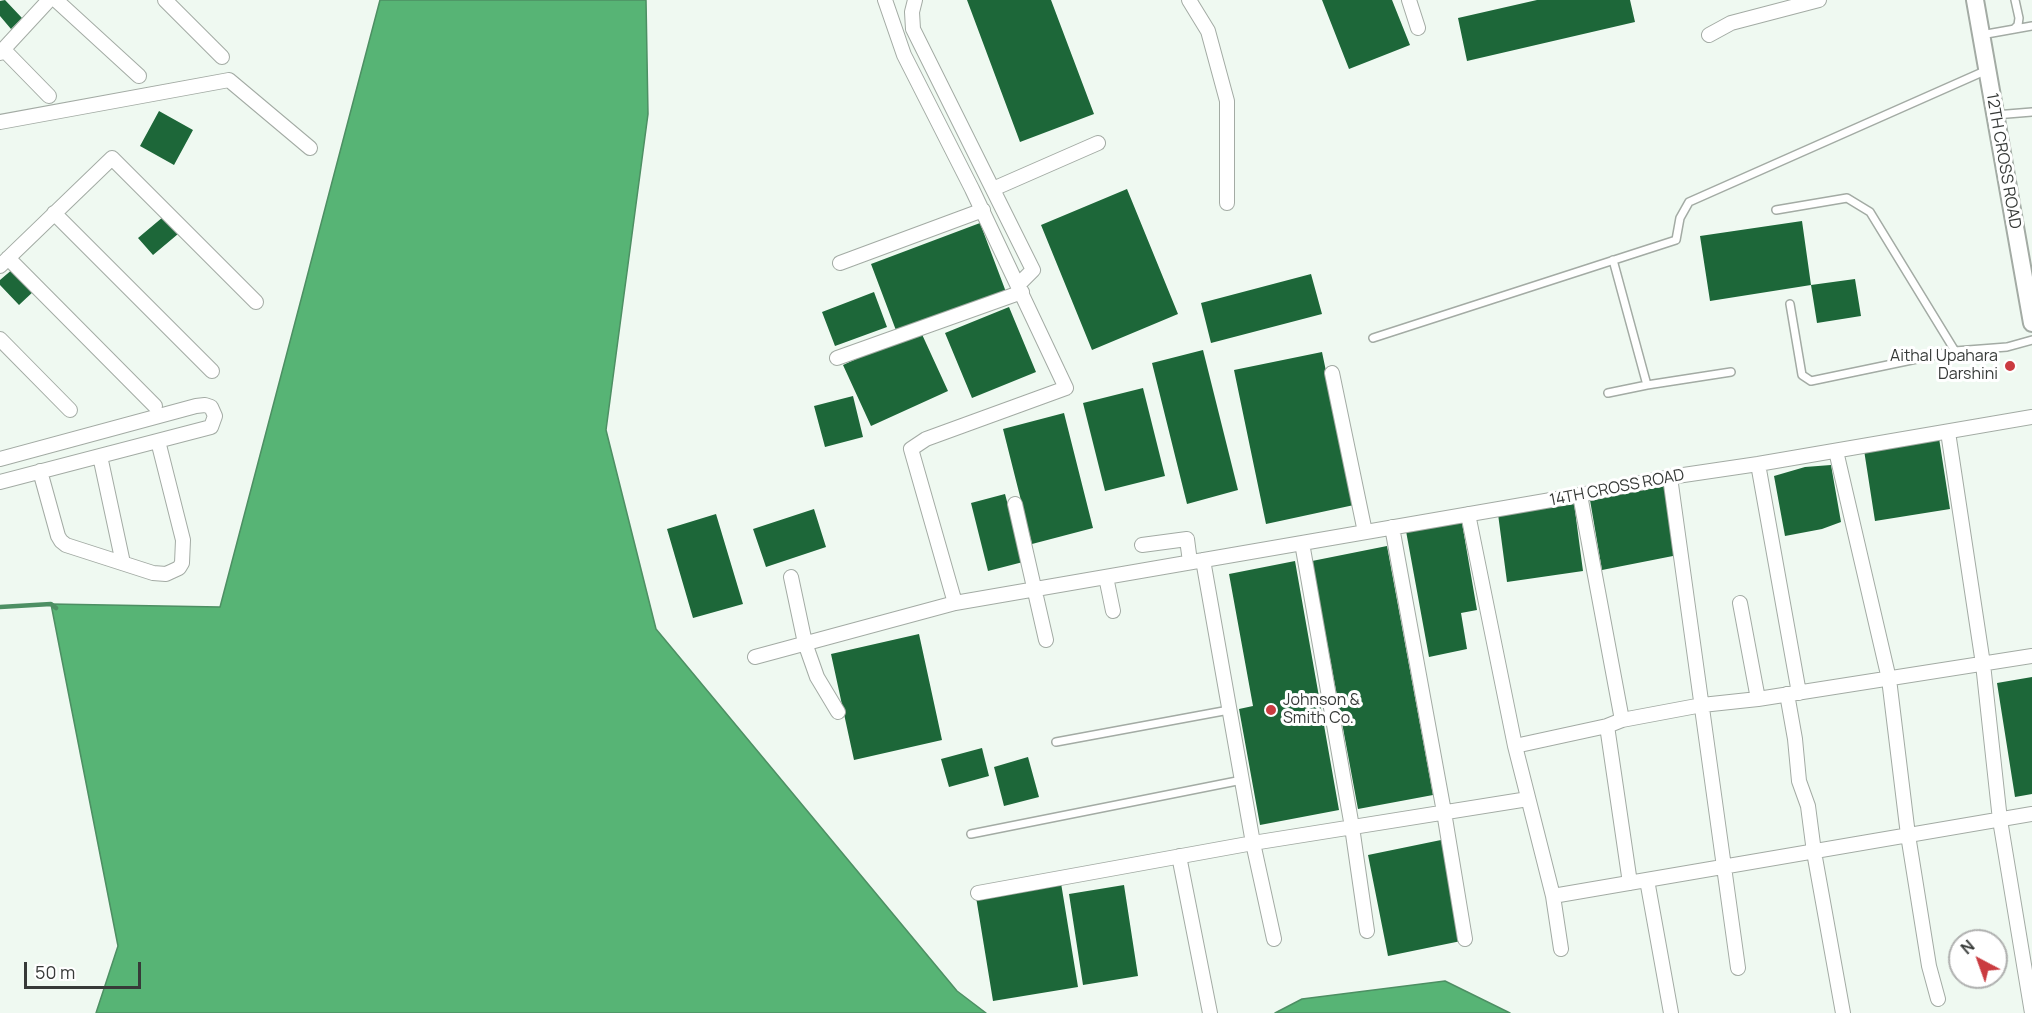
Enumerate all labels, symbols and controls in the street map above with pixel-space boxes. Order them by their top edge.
street label: 12TH CROSS ROAD [1982,92,2024,230]
place label: Aithal Upahara Darshini [1890,347,1998,385]
marker: Aithal Upahara Darshini [2003,359,2017,373]
street label: 14TH CROSS ROAD [1548,466,1686,510]
place label: Johnson & Smith Co. [1283,691,1360,729]
marker: Johnson & Smith Co. [1264,703,1278,717]
north arrow [1948,929,2008,989]
text: N [1956,935,1979,959]
scale bar [27,950,144,988]
text: 50 m [35,960,75,984]

